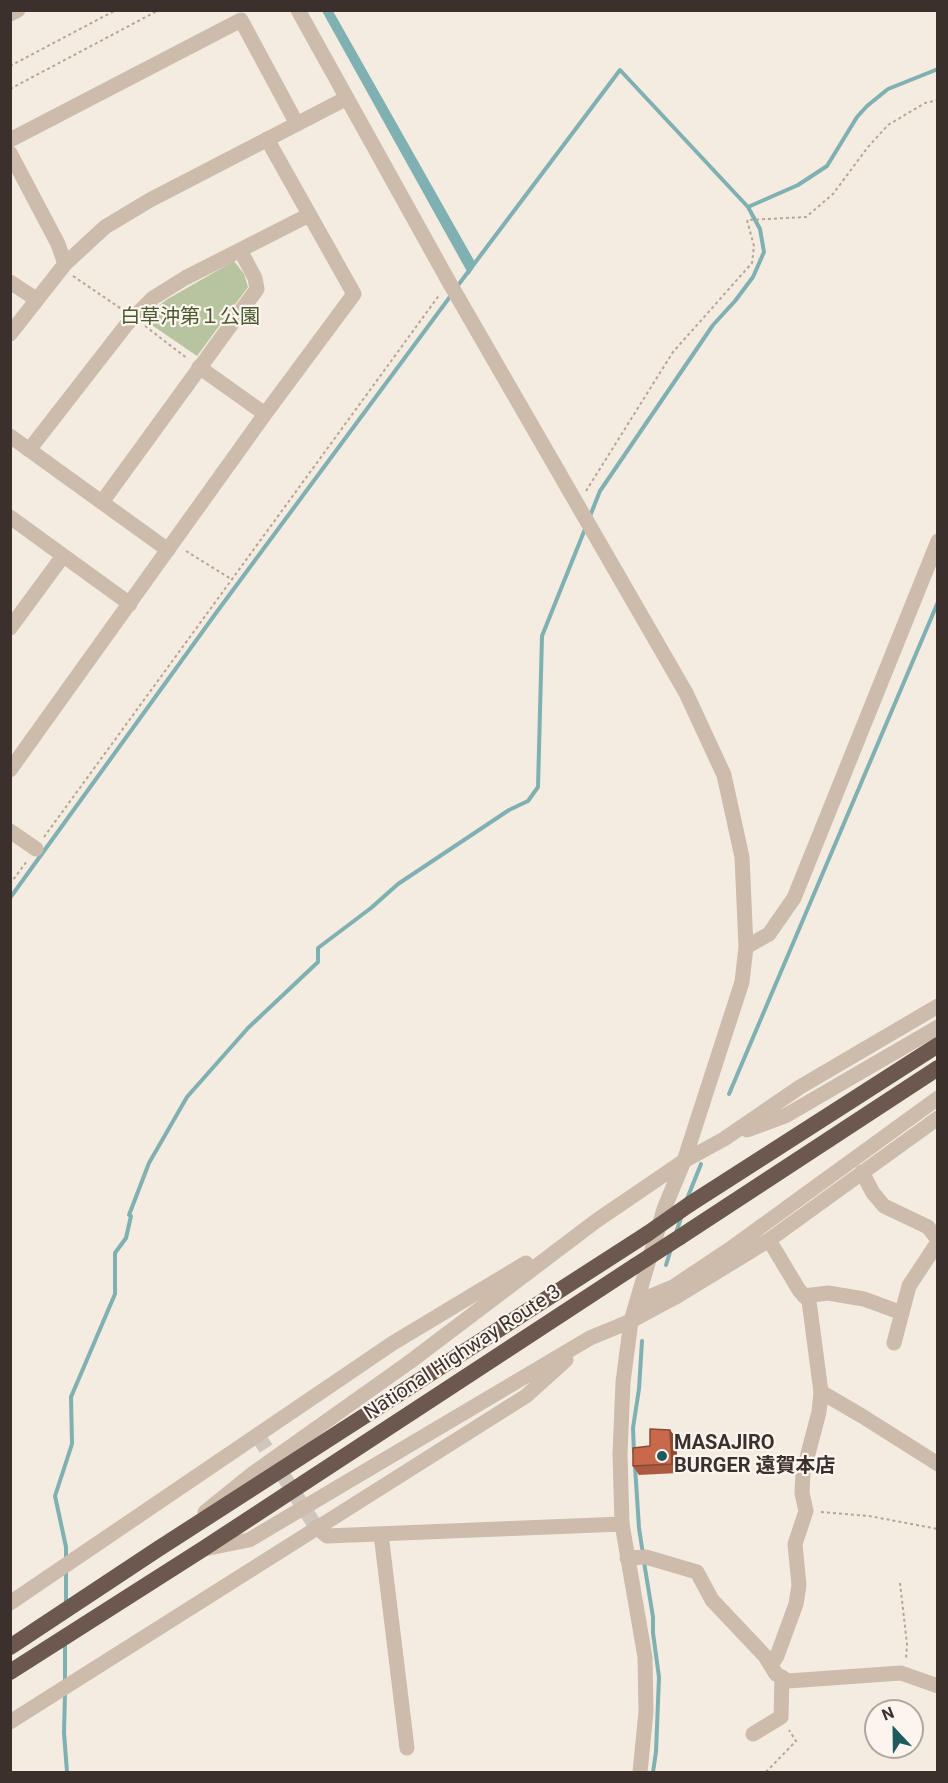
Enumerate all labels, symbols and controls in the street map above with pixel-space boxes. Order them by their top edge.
park label: 白草沖第１公園 [120,306,260,330]
street label: National Highway Route 3 [360,1280,566,1426]
place label: MASAJIRO BURGER 遠賀本店 [674,1432,835,1479]
marker: MASAJIRO BURGER 遠賀本店 [655,1449,669,1463]
north arrow [864,1699,924,1759]
text: N [879,1703,897,1725]

